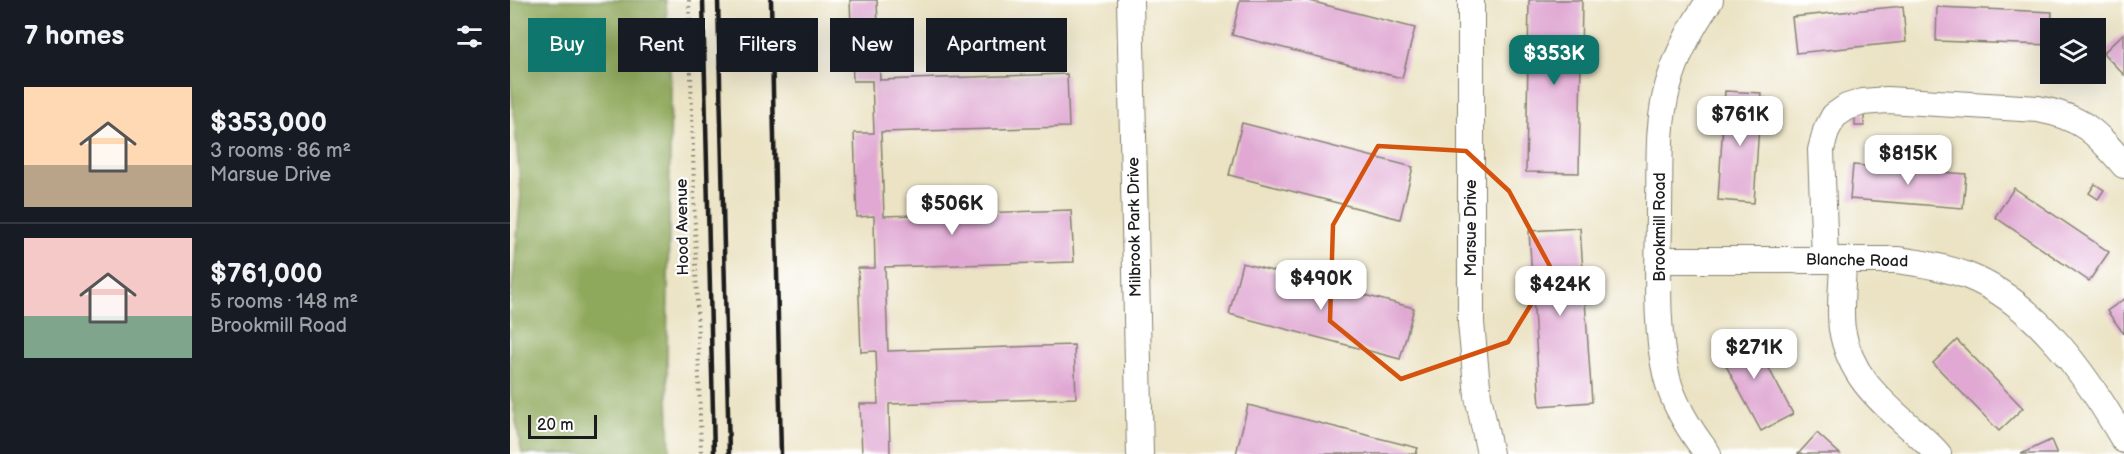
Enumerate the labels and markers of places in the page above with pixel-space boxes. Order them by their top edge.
pin: $353K [1512,35,1596,86]
pin: $761K [1698,96,1782,147]
pin: $815K [1866,135,1950,186]
pin: $506K [910,185,994,236]
pin: $490K [1279,260,1363,311]
pin: $424K [1518,266,1602,317]
pin: $271K [1712,329,1796,380]

